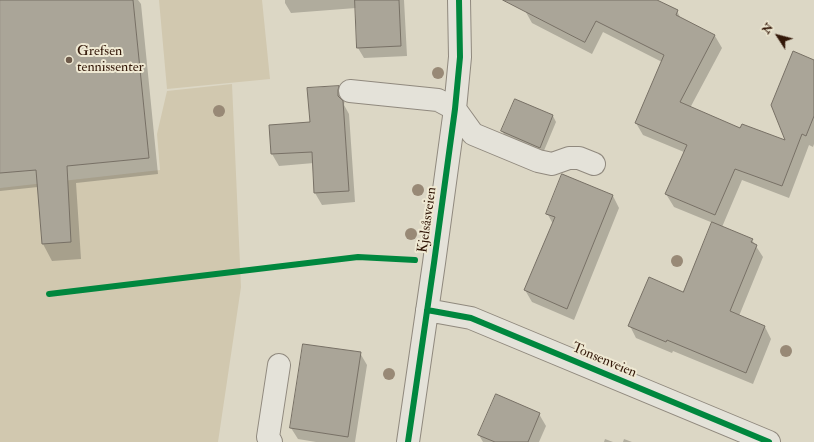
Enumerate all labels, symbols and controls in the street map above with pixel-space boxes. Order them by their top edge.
north arrow [758,16,798,56]
text: N [760,21,776,36]
place label: Grefsen tennissenter [77,44,144,76]
marker: Grefsen tennissenter [64,55,74,65]
street label: Kjelsåsveien [415,186,441,254]
street label: Tonsenveien [569,340,639,382]

